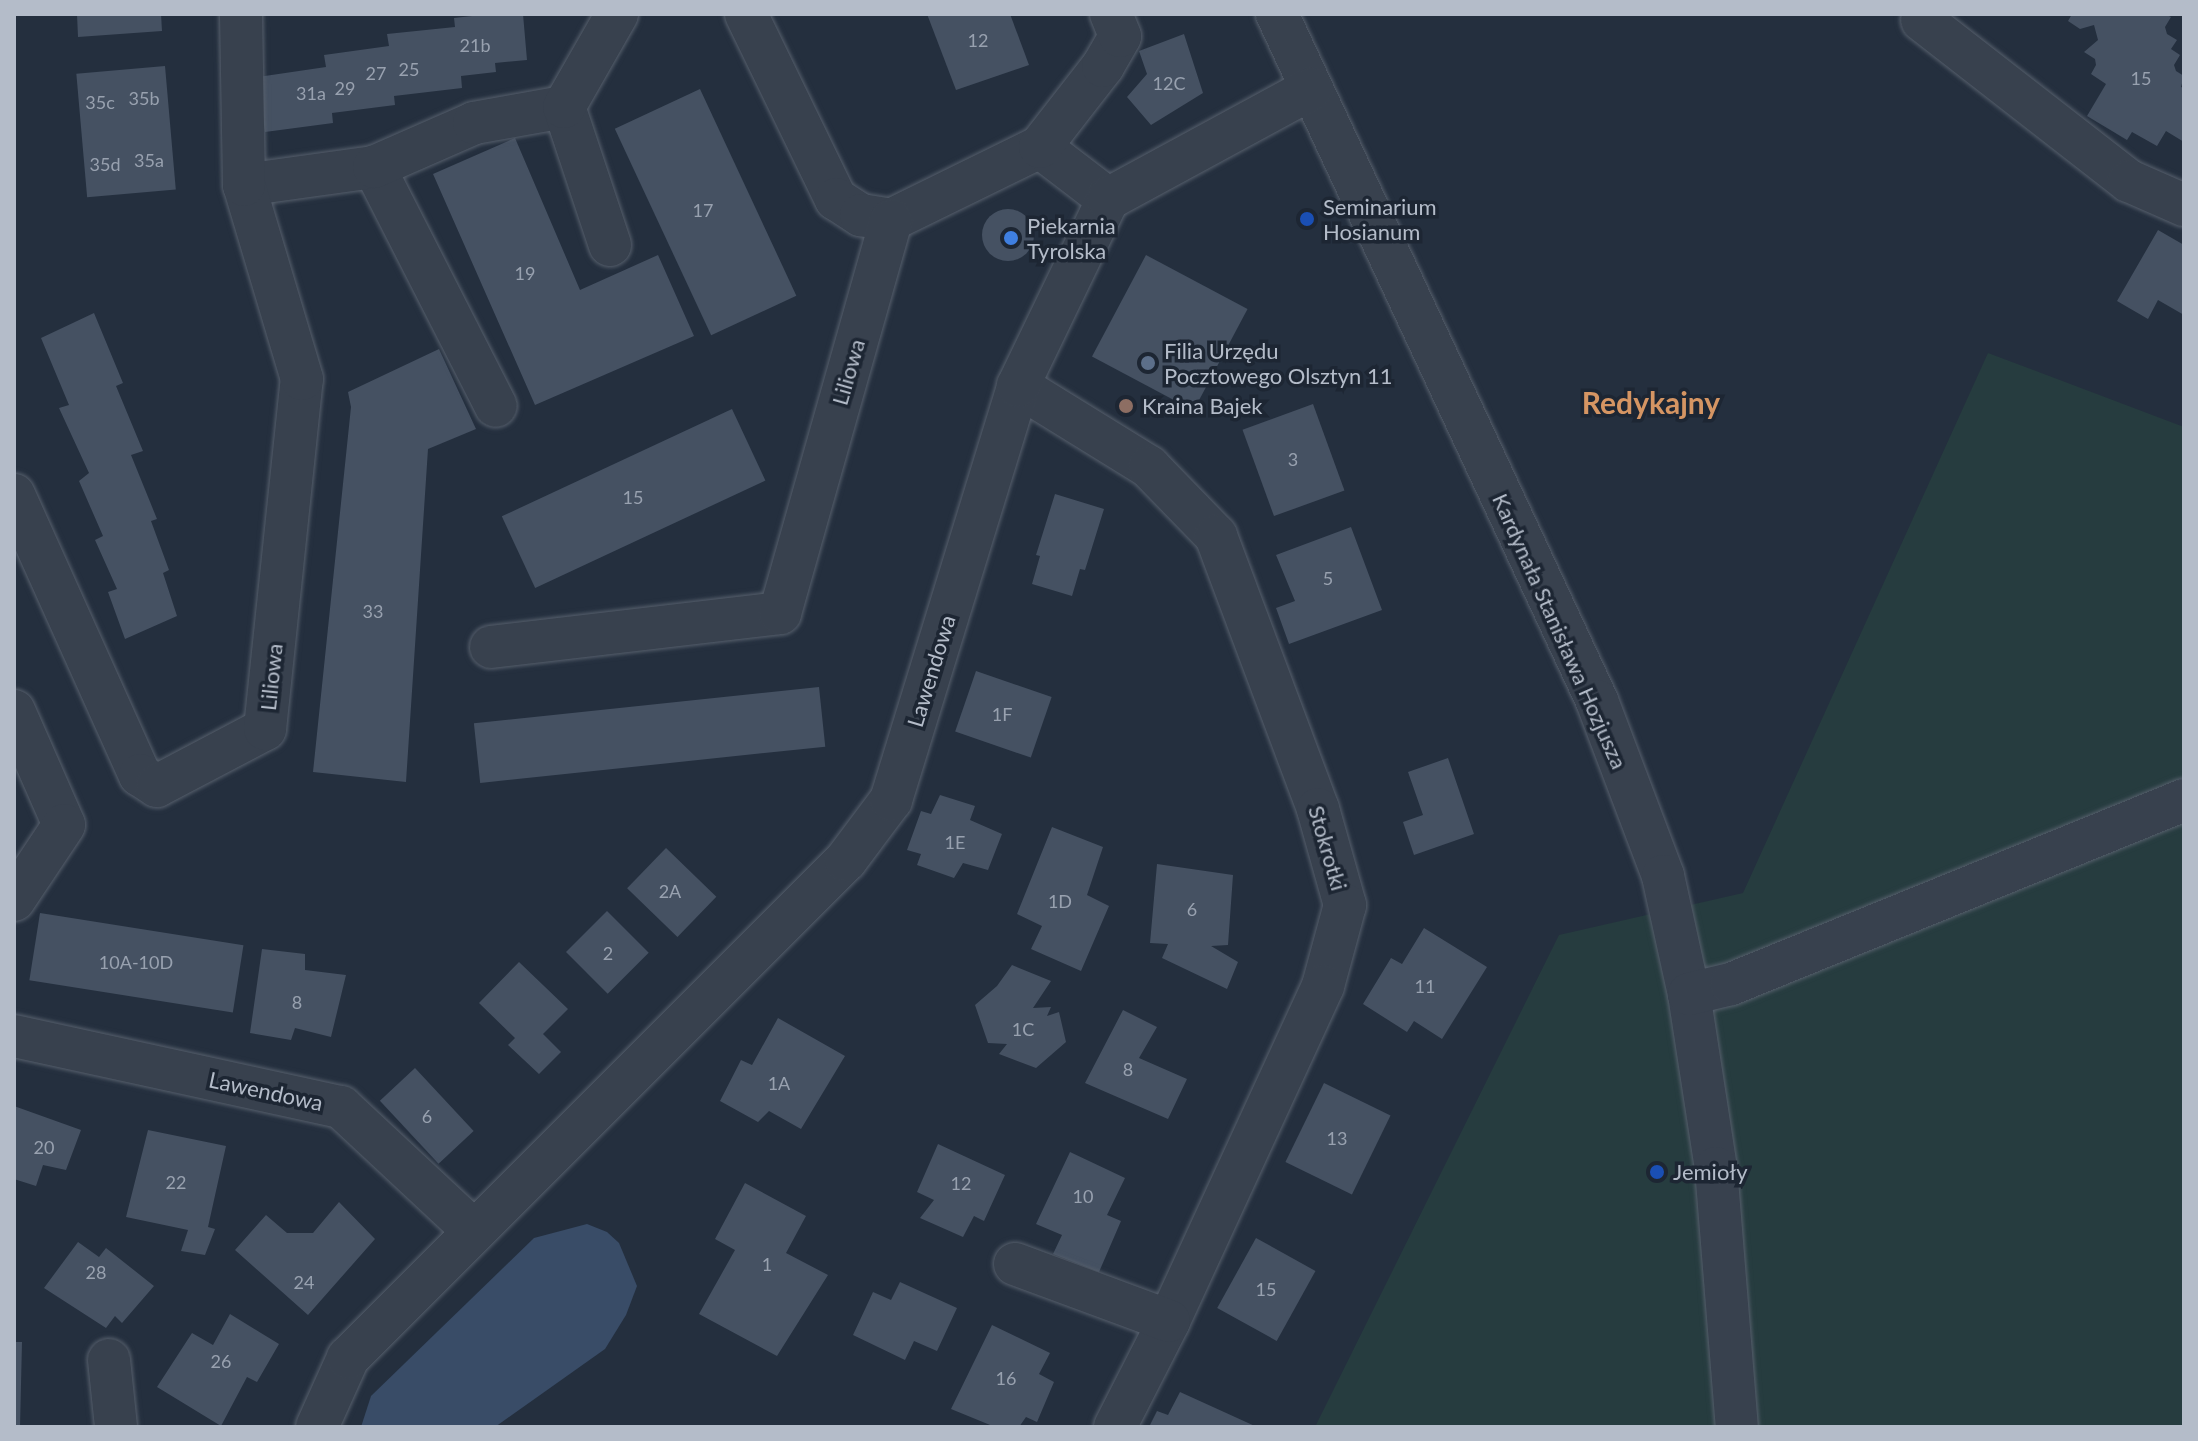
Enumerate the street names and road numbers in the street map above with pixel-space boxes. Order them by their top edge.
street label: Liliowa [826,336,870,408]
street label: Kardynała Stanisława Hozjusza [1487,489,1633,773]
street label: Lawendowa [901,612,961,730]
street label: Liliowa [254,642,288,712]
street label: Stokrotki [1303,802,1353,894]
street label: Lawendowa [207,1066,325,1116]

